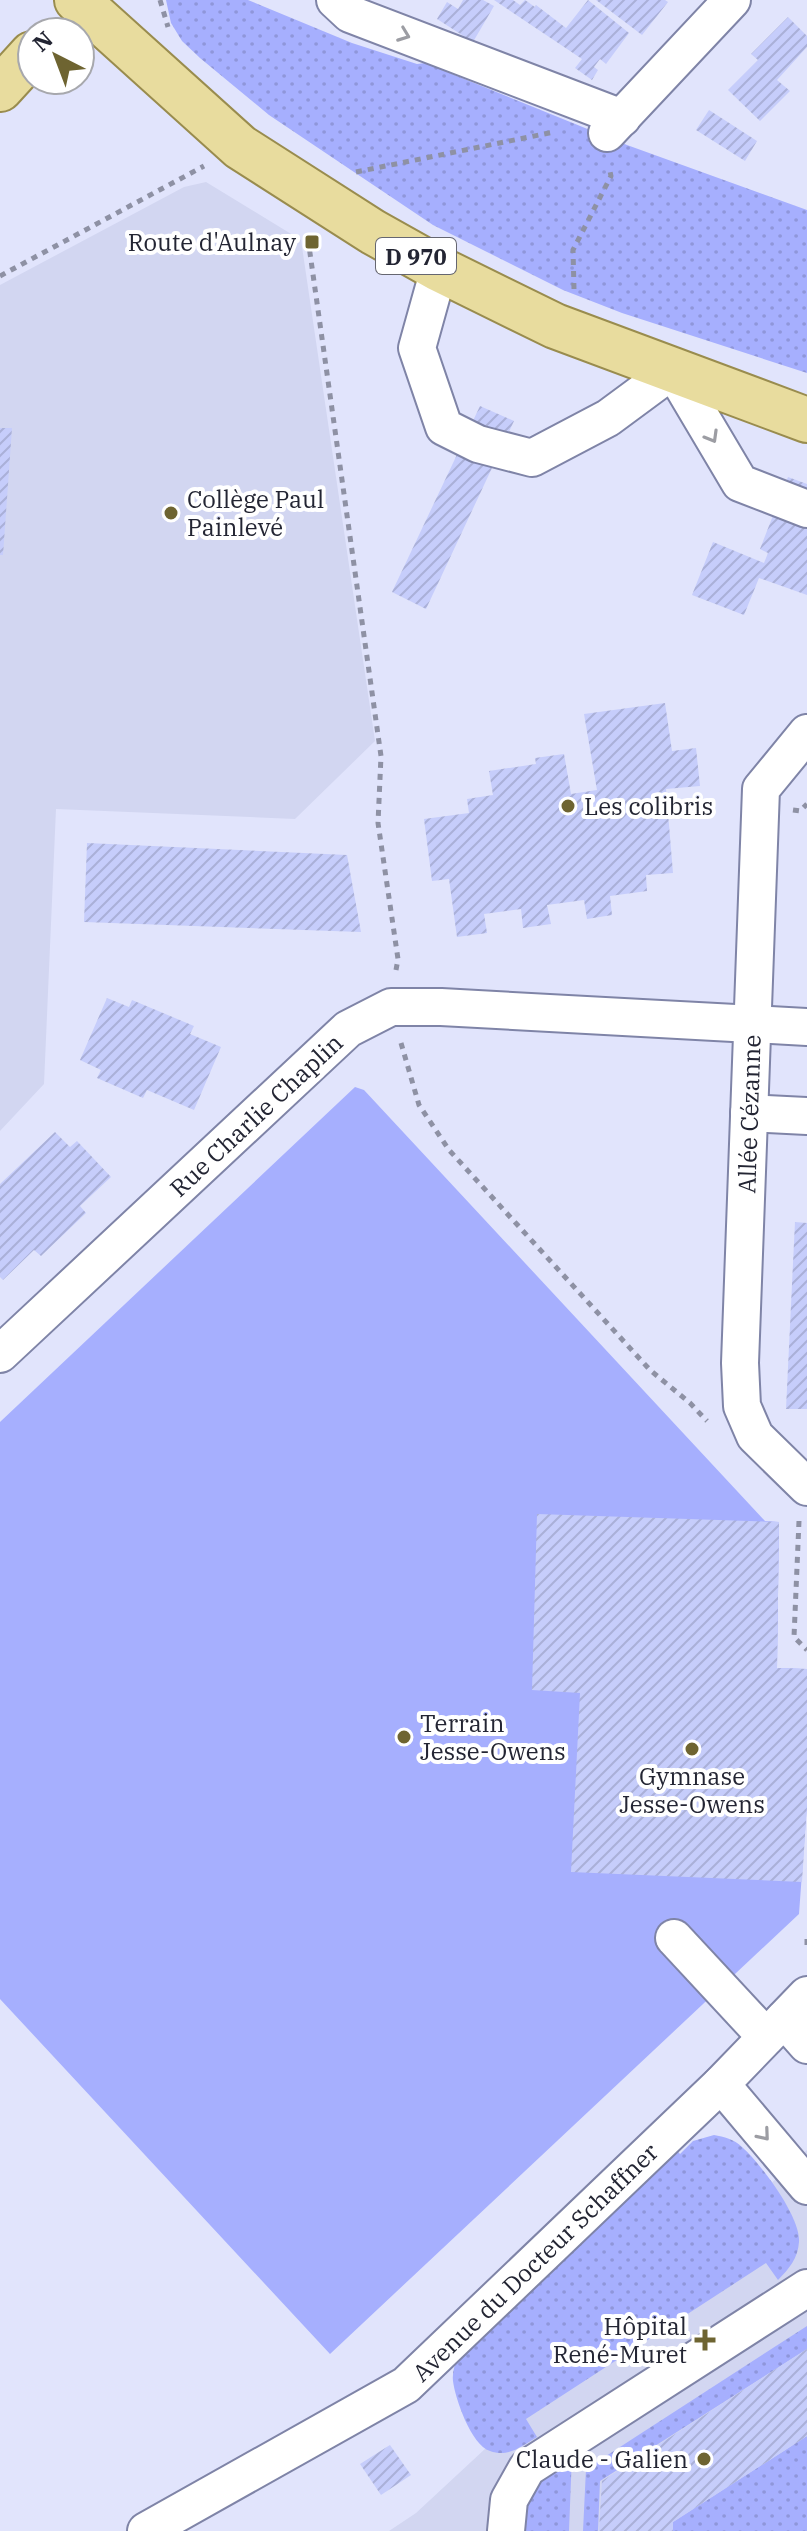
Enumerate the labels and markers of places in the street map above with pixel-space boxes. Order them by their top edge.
place label: Route d'Aulnay [128,226,296,258]
marker: Route d'Aulnay [303,233,321,251]
place label: Collège Paul Painlevé [187,483,324,543]
marker: Collège Paul Painlevé [162,504,180,522]
place label: Les colibris [584,790,713,822]
marker: Les colibris [559,797,577,815]
place label: Terrain Jesse-Owens [420,1707,566,1767]
marker: Terrain Jesse-Owens [395,1728,413,1746]
marker: Gymnase Jesse-Owens [683,1740,701,1758]
place label: Gymnase Jesse-Owens [619,1760,765,1820]
place label: Hôpital René-Muret [553,2310,687,2370]
marker: Hôpital René-Muret [694,2329,716,2351]
place label: Claude - Galien [516,2443,688,2475]
marker: Claude - Galien [695,2450,713,2468]

